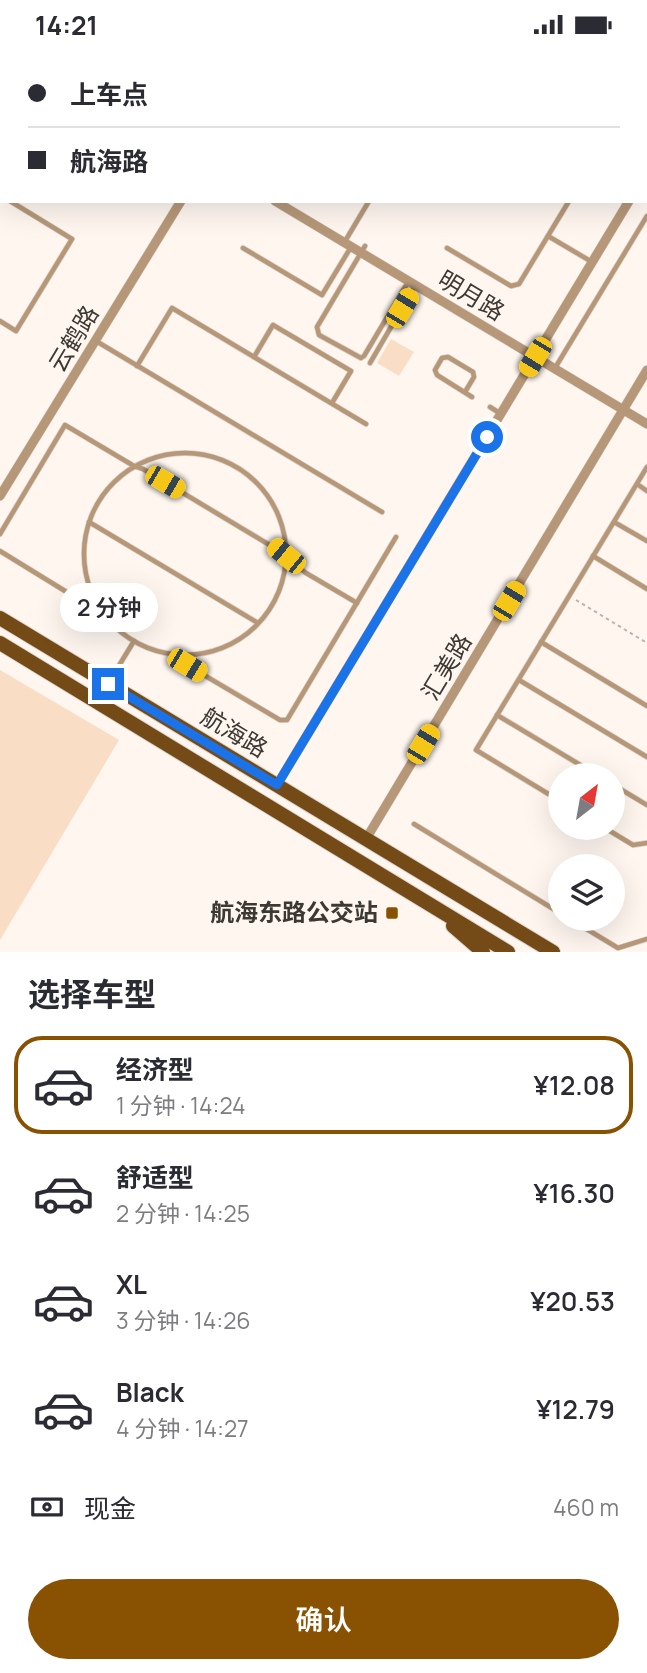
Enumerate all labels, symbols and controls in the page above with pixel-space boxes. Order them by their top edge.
text: 14:21 [35,7,98,43]
text: 上车点 [70,76,148,112]
text: 航海路 [70,143,148,179]
street label: 明月路 [432,262,511,327]
car [383,285,422,331]
street label: 云鹤路 [40,299,105,378]
car [516,334,555,380]
route start [471,421,503,453]
car [142,462,189,502]
car [264,535,309,577]
car [490,578,529,624]
callout: 2 分钟 [59,583,157,631]
text: 2 分钟 [77,591,141,623]
street label: 汇美路 [413,627,478,706]
car [164,645,211,685]
route end [92,668,124,700]
street label: 航海路 [195,699,274,764]
car [404,721,443,767]
north arrow [548,763,625,840]
map controls [548,763,625,931]
button: layers [548,854,625,931]
place label: 航海东路公交站 [210,895,378,928]
marker: 航海东路公交站 [384,905,400,921]
text: 选择车型 [28,972,156,1016]
text: 经济型 [116,1051,194,1087]
icon: car [32,1054,95,1117]
text: ¥12.08 [534,1067,615,1103]
text: 1 分钟 · 14:24 [116,1089,246,1121]
text: 舒适型 [116,1159,194,1195]
icon: car [32,1162,95,1225]
text: ¥16.30 [533,1175,615,1211]
text: 2 分钟 · 14:25 [116,1197,250,1229]
text: XL [116,1266,147,1302]
icon: car [32,1270,95,1333]
text: ¥20.53 [530,1283,615,1319]
text: 3 分钟 · 14:26 [116,1304,251,1336]
text: Black [116,1374,184,1410]
icon: car [32,1378,95,1441]
text: ¥12.79 [536,1391,615,1427]
text: 4 分钟 · 14:27 [116,1412,249,1444]
icon: cash [28,1488,66,1526]
text: 现金 [84,1490,136,1526]
text: 460 m [553,1491,619,1523]
button: 确认 [28,1579,619,1659]

